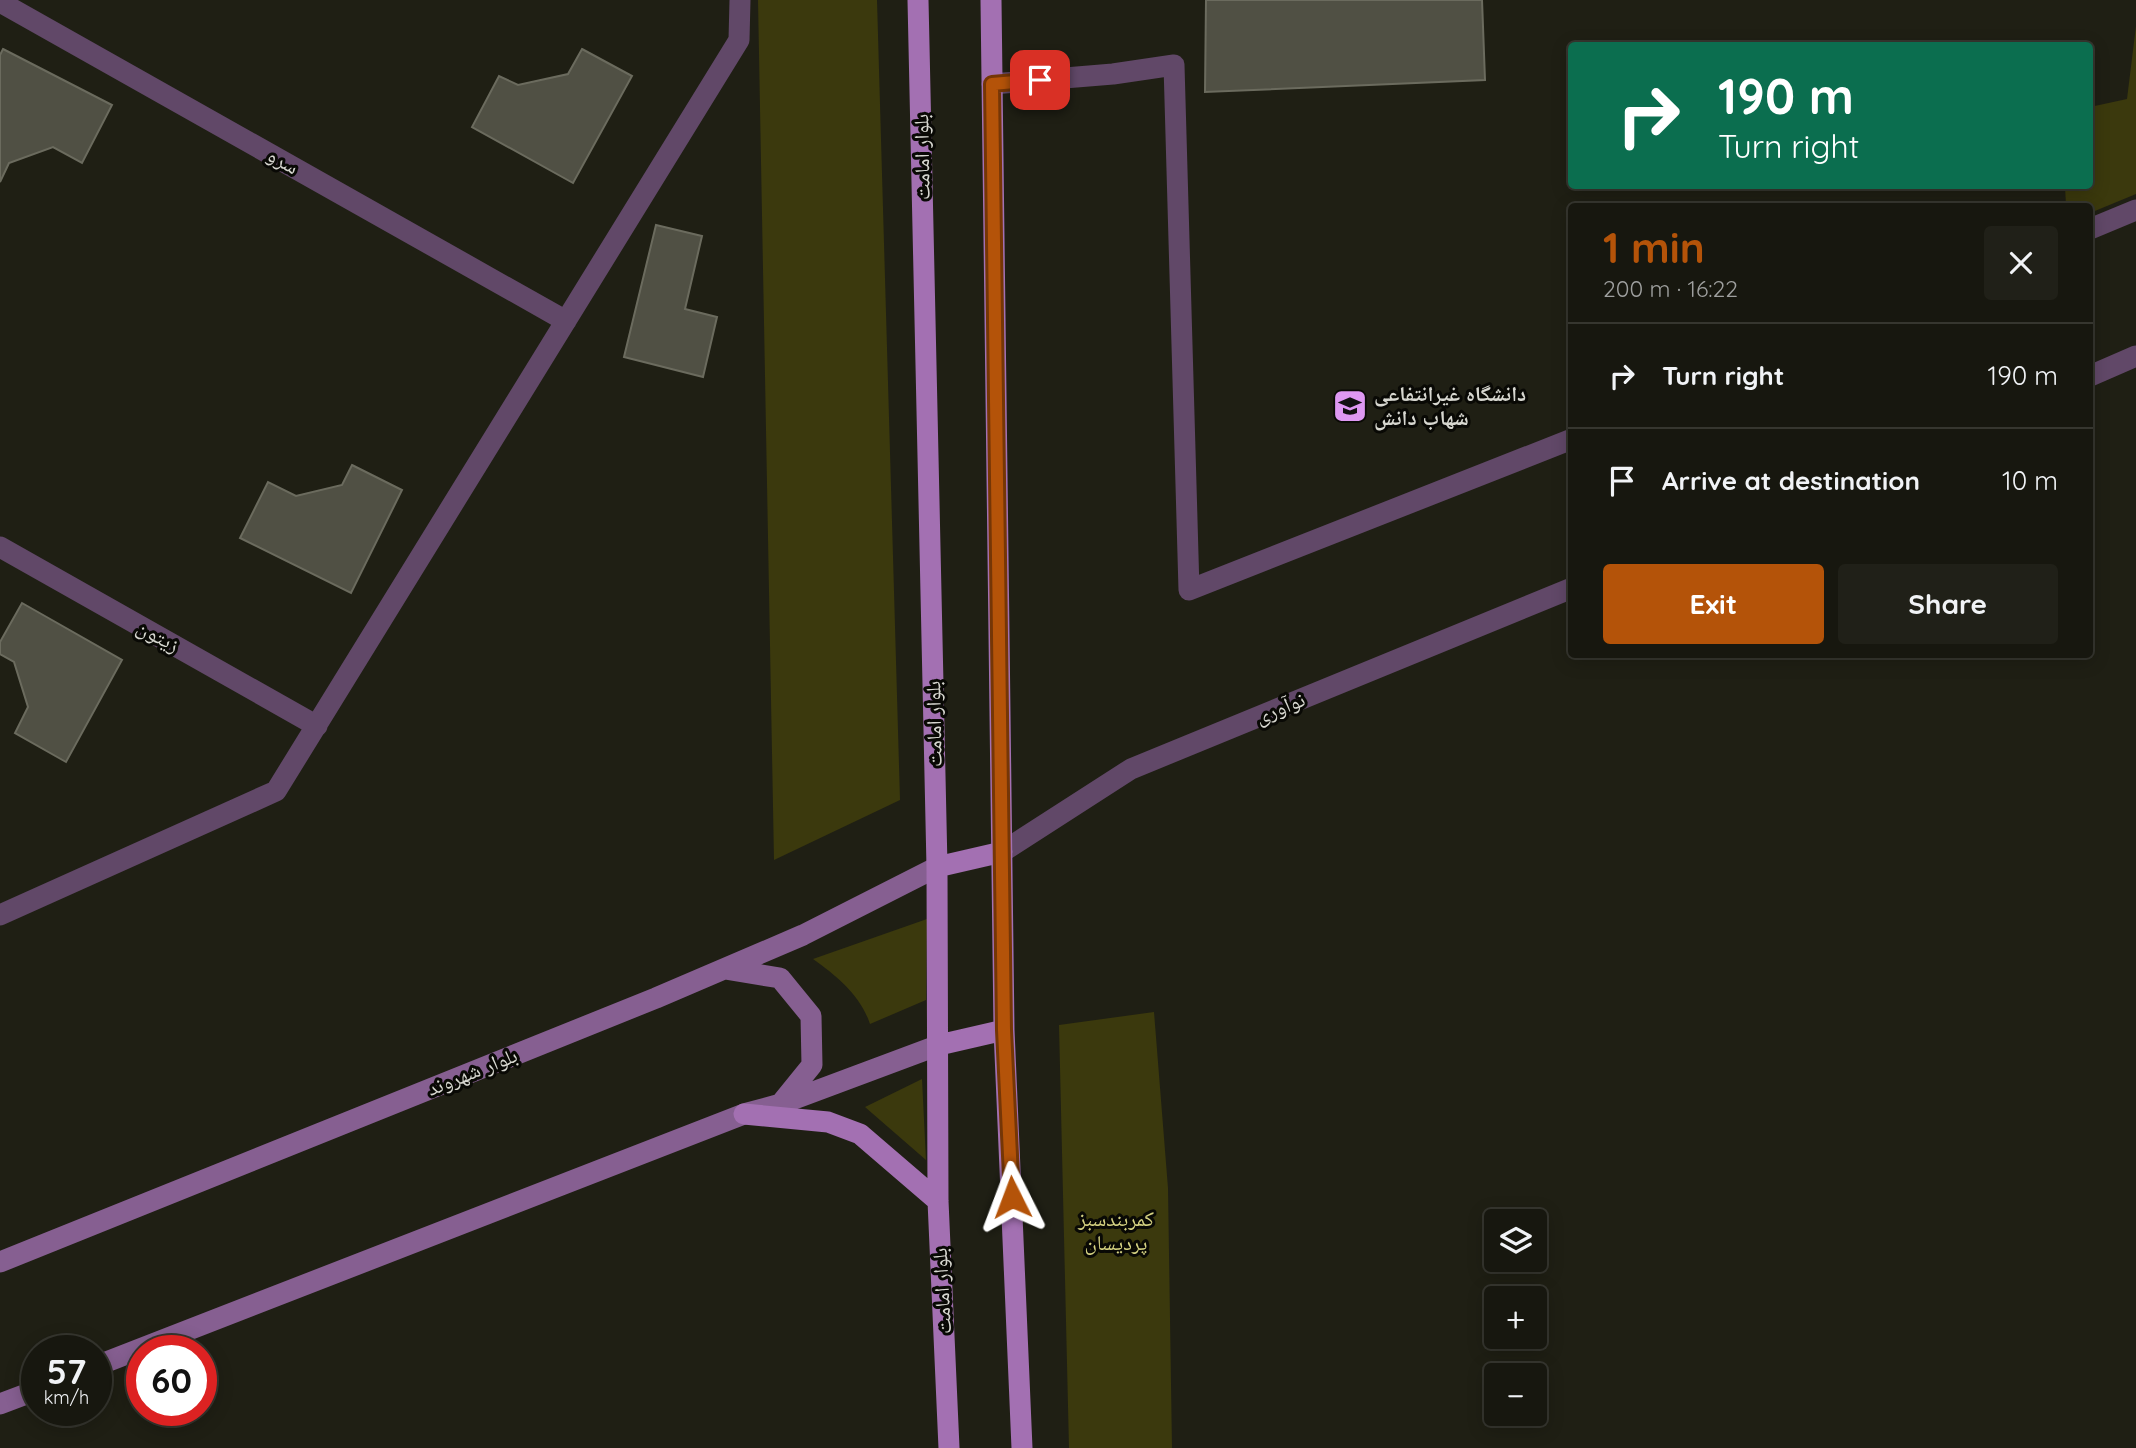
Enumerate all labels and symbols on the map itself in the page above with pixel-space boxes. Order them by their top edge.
pin [1010,50,1070,110]
street label: بلوار امامت [907,114,935,200]
street label: سرو [263,141,304,179]
place label: دانشگاه غیرانتفاعی شهاب دانش [1374,380,1526,431]
school or university icon: دانشگاه غیرانتفاعی شهاب دانش [1331,387,1369,425]
street label: زیتون [132,613,184,657]
street label: بلوار امامت [919,681,947,767]
street label: نوآوری [1251,685,1308,729]
street label: بلوار شهروند [423,1041,521,1101]
position arrow [975,1160,1049,1234]
park label: کمربندسبز پردیسان [1077,1205,1154,1255]
street label: بلوار امامت [926,1247,956,1335]
speed limit sign: 60 [126,1335,217,1426]

